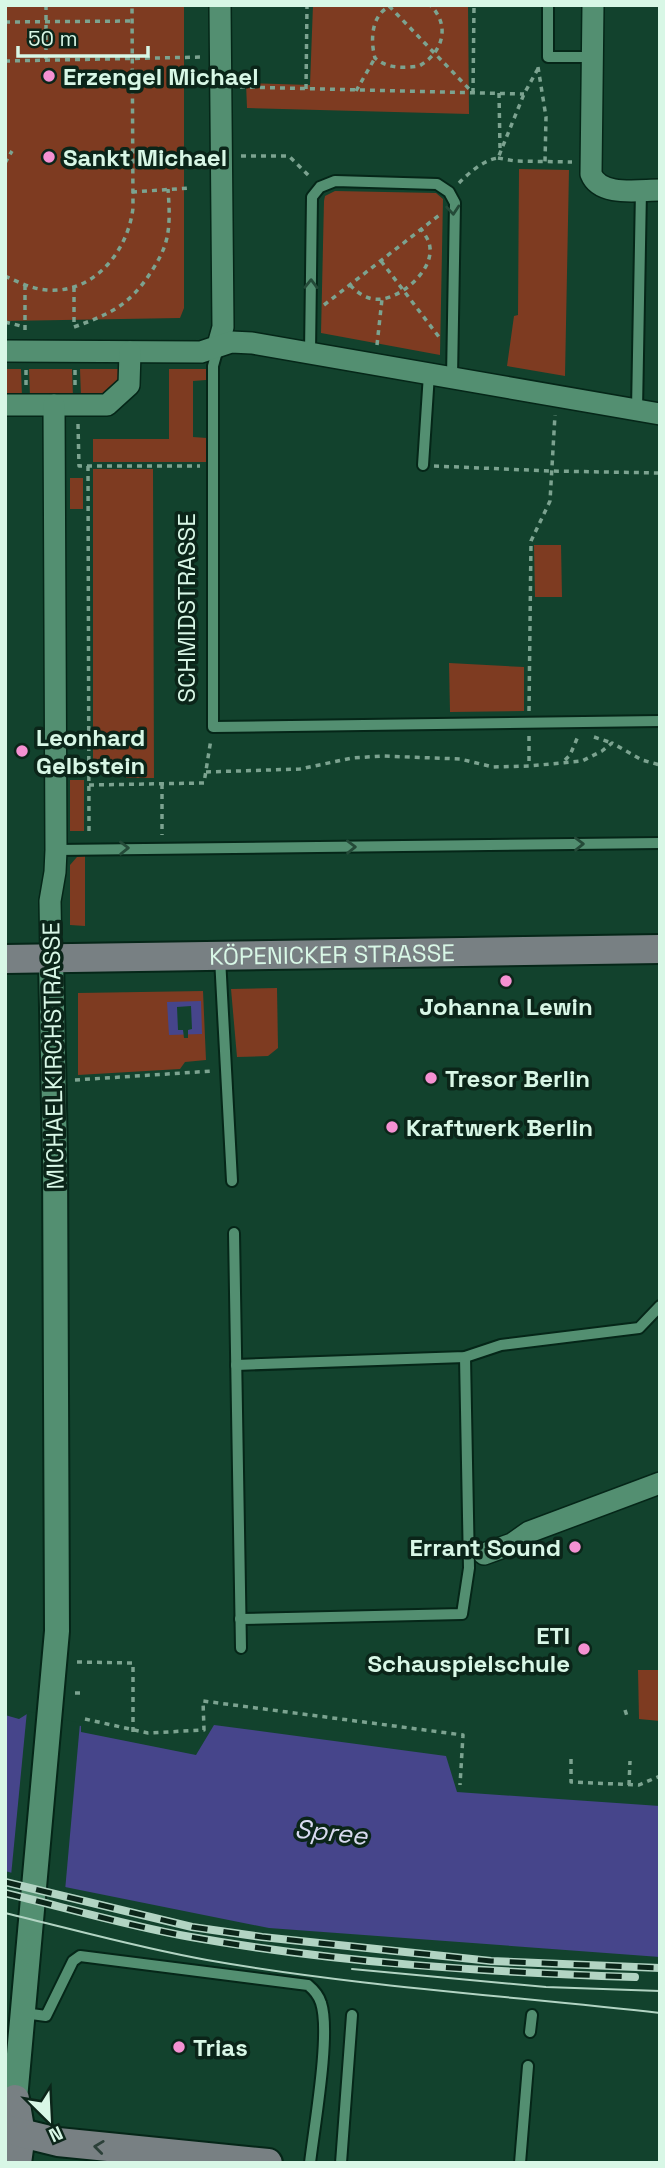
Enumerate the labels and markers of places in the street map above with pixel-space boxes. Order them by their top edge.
place label: Erzengel Michael [63,61,259,92]
marker: Erzengel Michael [41,68,57,84]
place label: Sankt Michael [63,142,227,173]
marker: Sankt Michael [41,149,57,165]
place label: Leonhard Gelbstein [36,722,145,781]
marker: Leonhard Gelbstein [14,743,30,759]
marker: Johanna Lewin [498,973,514,989]
place label: Johanna Lewin [419,991,593,1022]
place label: Tresor Berlin [445,1063,590,1094]
marker: Tresor Berlin [423,1070,439,1086]
place label: Kraftwerk Berlin [406,1112,593,1143]
marker: Kraftwerk Berlin [384,1119,400,1135]
place label: Errant Sound [410,1532,561,1563]
marker: Errant Sound [567,1539,583,1555]
place label: ETI Schauspielschule [368,1620,570,1679]
marker: ETI Schauspielschule [576,1641,592,1657]
place label: Trias [193,2032,248,2063]
marker: Trias [171,2039,187,2055]

